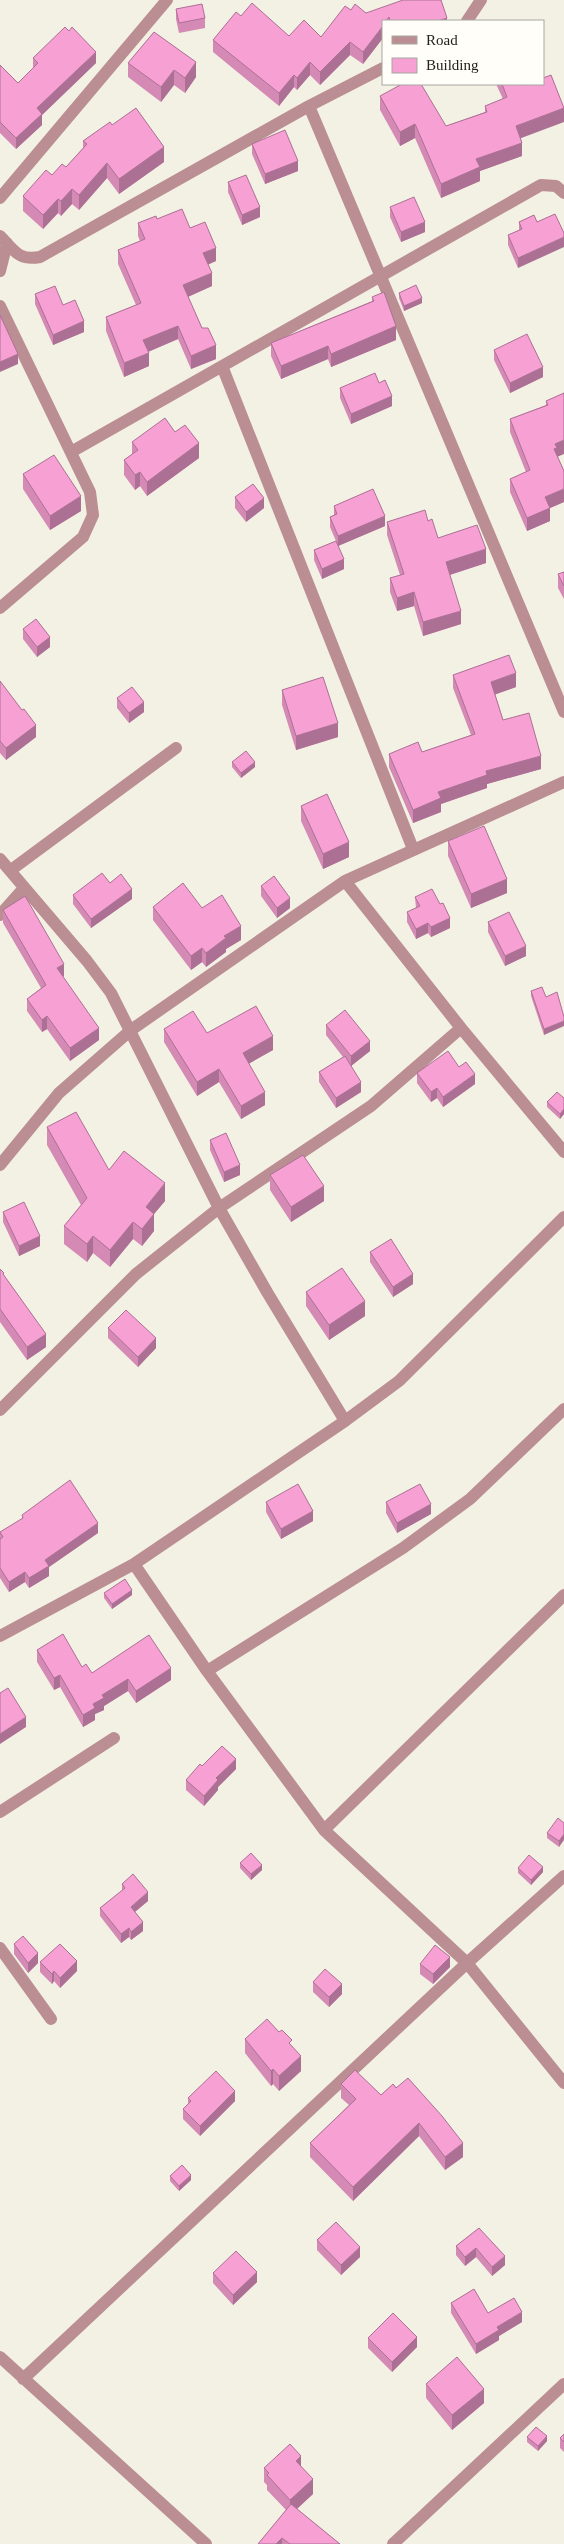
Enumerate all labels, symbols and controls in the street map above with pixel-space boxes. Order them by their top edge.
legend [382,20,544,85]
text: Road [426,32,458,48]
text: Building [426,57,479,73]

